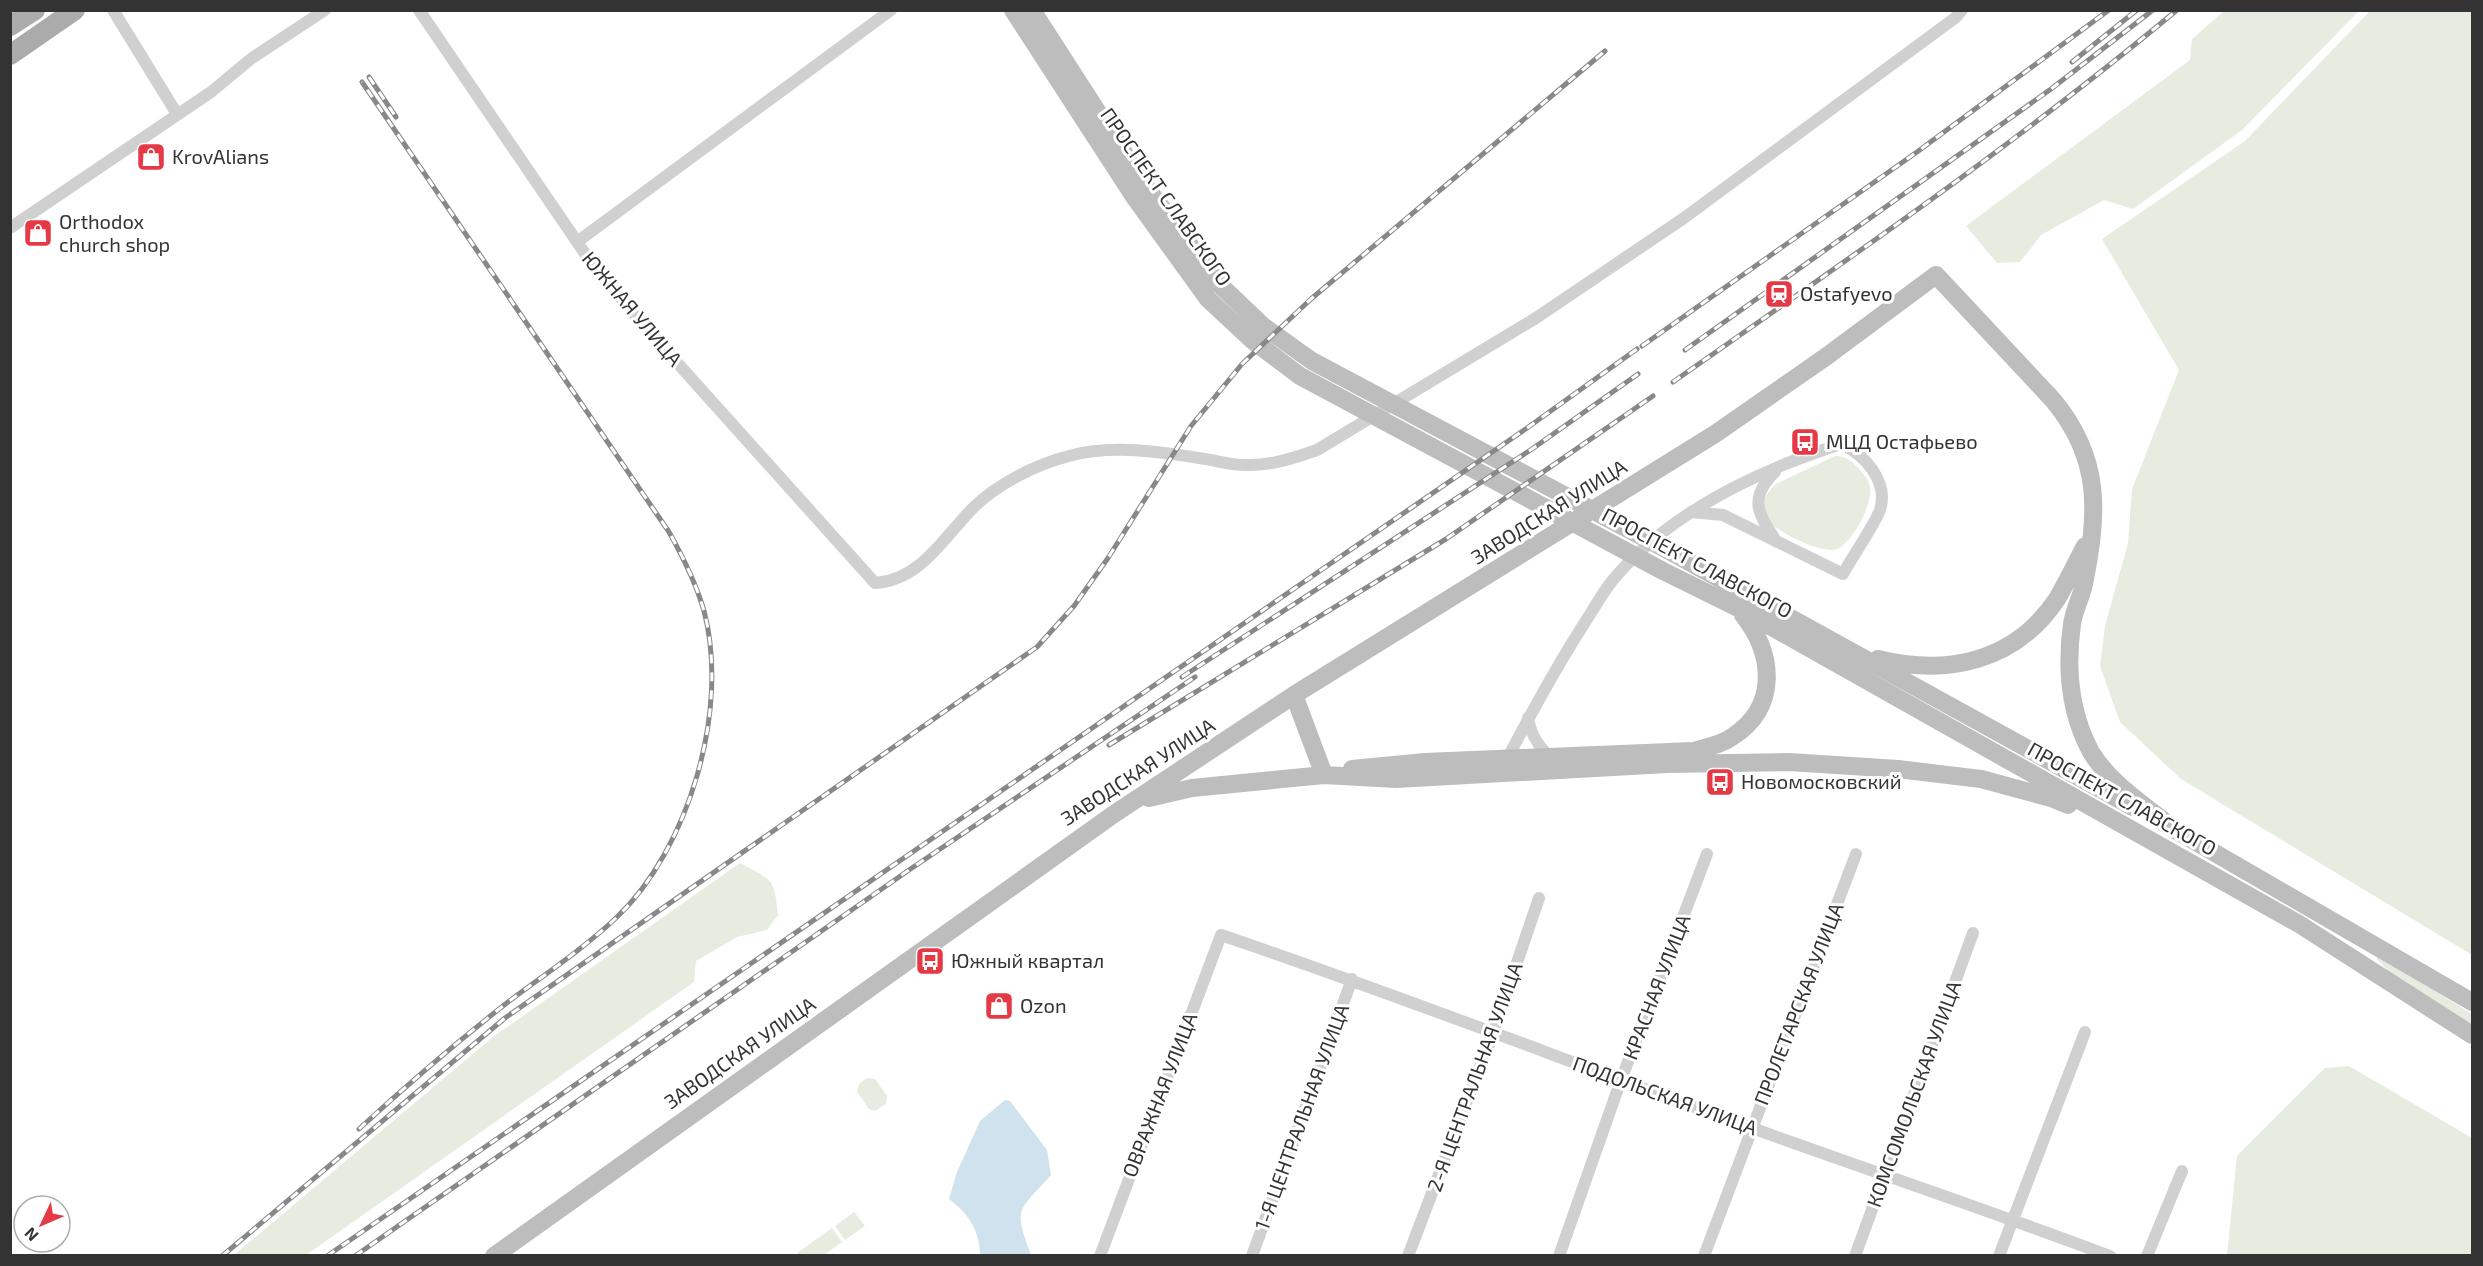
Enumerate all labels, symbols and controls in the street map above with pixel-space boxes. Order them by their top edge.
street label: ПРОСПЕКТ СЛАВСКОГО [1096,103,1237,290]
shop icon: KrovAlians [135,141,167,173]
place label: KrovAlians [172,144,269,168]
place label: Orthodox church shop [59,209,170,256]
shop icon: Orthodox church shop [22,217,54,249]
street label: ЮЖНАЯ УЛИЦА [578,246,688,371]
station icon: Ostafyevo [1763,278,1795,310]
place label: Ostafyevo [1800,281,1893,305]
bus stop icon: МЦД Остафьево [1789,426,1821,458]
place label: МЦД Остафьево [1826,429,1978,453]
street label: ЗАВОДСКАЯ УЛИЦА [1466,453,1631,569]
street label: ПРОСПЕКТ СЛАВСКОГО [1598,502,1797,622]
street label: ЗАВОДСКАЯ УЛИЦА [1056,712,1219,830]
street label: ПРОСПЕКТ СЛАВСКОГО [2024,736,2221,860]
bus stop icon: Новомосковский [1704,766,1736,798]
place label: Новомосковский [1741,769,1902,793]
street label: ПРОЛЕТАРСКАЯ УЛИЦА [1748,899,1848,1108]
street label: КРАСНАЯ УЛИЦА [1617,910,1695,1063]
bus stop icon: Южный квартал [914,945,946,977]
place label: Южный квартал [951,948,1104,972]
street label: 2-Я ЦЕНТРАЛЬНАЯ УЛИЦА [1421,958,1527,1195]
street label: КОМСОМОЛЬСКАЯ УЛИЦА [1861,977,1965,1210]
shop icon: Ozon [983,990,1015,1022]
street label: ЗАВОДСКАЯ УЛИЦА [659,991,820,1113]
place label: Ozon [1020,993,1067,1017]
street label: 1-Я ЦЕНТРАЛЬНАЯ УЛИЦА [1249,1000,1353,1233]
street label: ОВРАЖНАЯ УЛИЦА [1117,1009,1202,1180]
street label: ПОДОЛЬСКАЯ УЛИЦА [1570,1051,1761,1140]
north arrow [12,1194,72,1254]
text: N [20,1224,42,1246]

